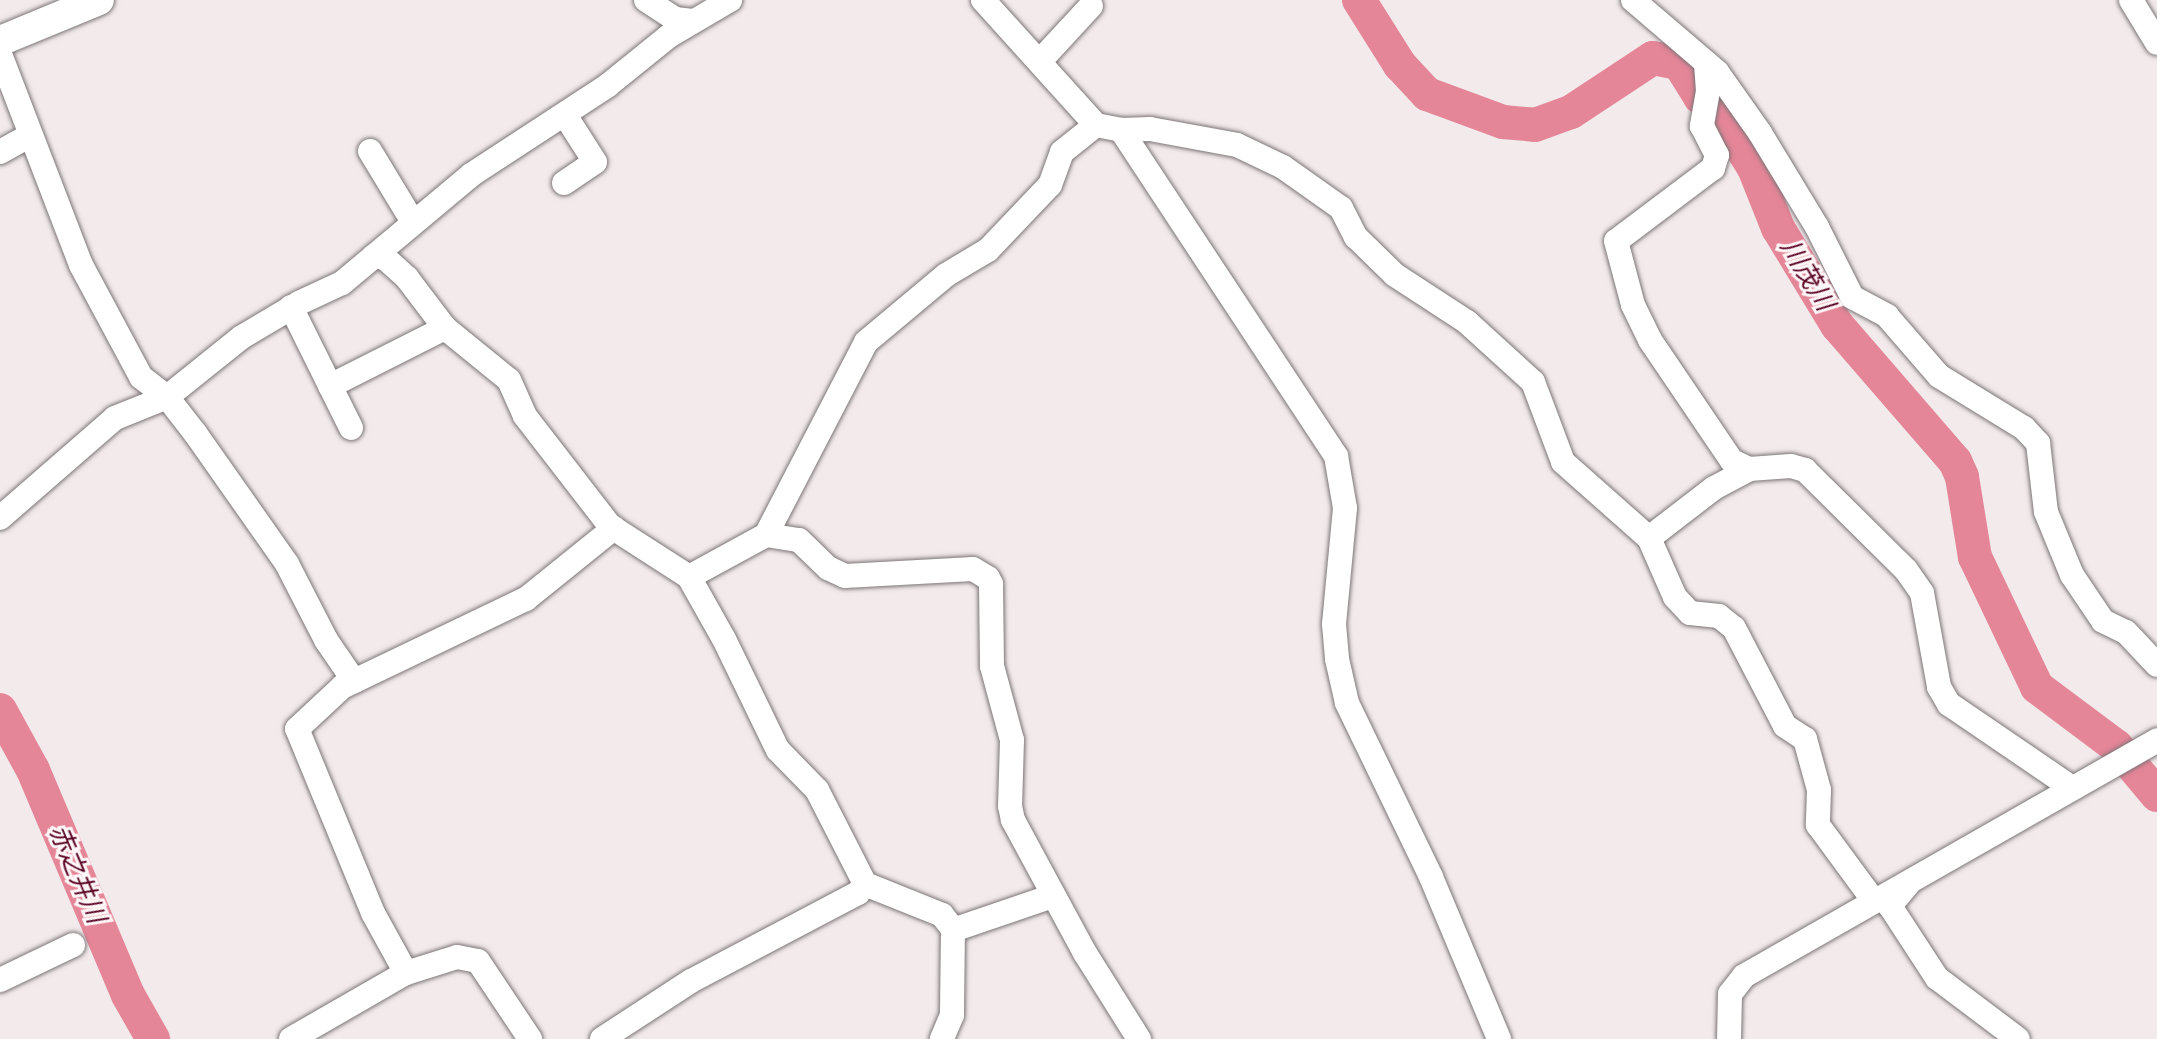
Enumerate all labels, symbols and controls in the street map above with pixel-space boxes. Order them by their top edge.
water label: 川茂川 [1774,234,1840,316]
water label: 赤之井川 [42,820,112,928]

